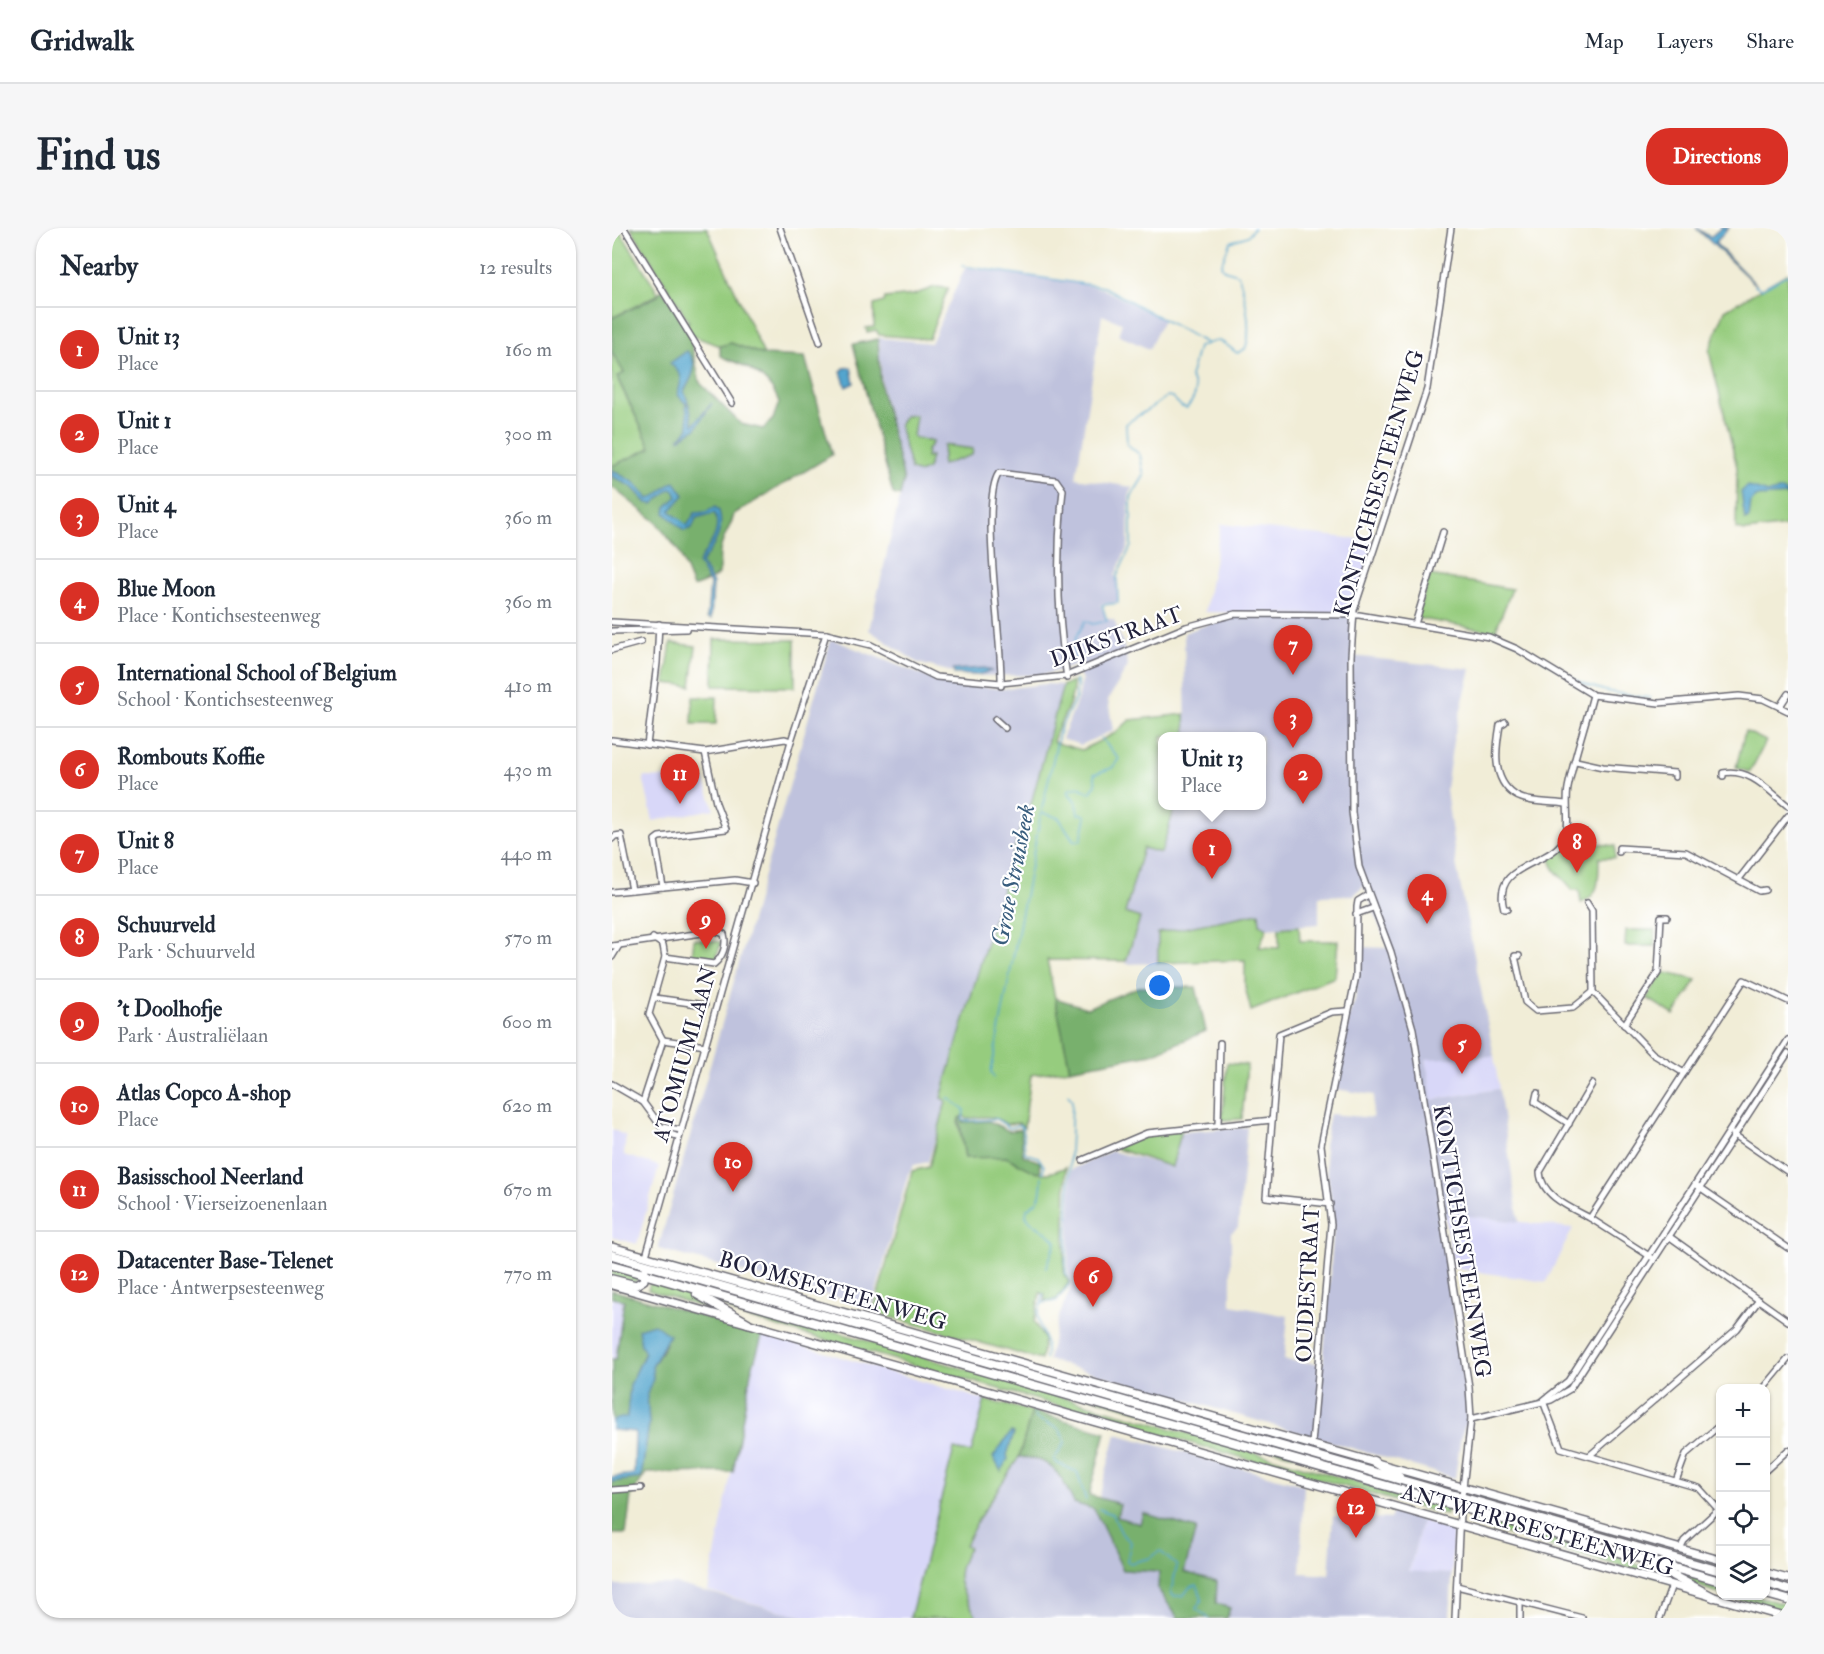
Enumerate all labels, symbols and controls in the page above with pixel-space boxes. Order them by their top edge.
text: Gridwalk [30,24,134,59]
text: Map [1584,28,1624,55]
text: Layers [1657,28,1713,55]
text: Share [1746,28,1794,55]
button: Directions [1646,128,1788,185]
text: Find us [36,130,160,182]
text: Nearby [60,251,138,283]
text: 12 results [479,255,552,280]
text: Unit 13 [117,323,180,351]
text: 1 [76,337,83,362]
text: 160 m [505,337,552,362]
street label: KONTICHSESTEENWEG [1327,347,1430,620]
text: Place [117,351,158,376]
text: Unit 1 [117,407,172,435]
text: 2 [74,421,85,446]
text: 300 m [504,421,552,446]
text: Place [117,435,158,460]
text: Unit 4 [117,491,176,519]
text: 3 [76,505,83,530]
text: 360 m [504,505,552,530]
text: Place [117,519,158,544]
text: Blue Moon [117,575,215,603]
text: 4 [74,589,85,614]
text: 360 m [504,589,552,614]
street label: DIJKSTRAAT [1046,600,1187,674]
text: Place · Kontichsesteenweg [117,603,320,628]
pin: 7 [1274,626,1312,675]
text: International School of Belgium [117,659,397,687]
text: 5 [75,673,84,698]
text: 410 m [504,673,552,698]
text: School · Kontichsesteenweg [117,687,333,712]
pin: 3 [1274,698,1312,748]
popup [1158,732,1266,810]
text: Rombouts Koffie [117,743,265,771]
text: Unit 13 [1180,745,1244,773]
pin: 11 [660,754,700,804]
pin: 2 [1284,754,1322,804]
text: 6 [74,757,85,782]
text: 430 m [504,757,552,782]
text: Place [117,771,158,796]
text: Place [1180,773,1222,798]
water label: Grote Struisbeek [985,801,1042,949]
pin: 8 [1558,824,1596,873]
text: Unit 8 [117,827,174,855]
pin: 1 [1192,830,1232,879]
text: 7 [75,841,84,866]
text: 440 m [500,841,552,866]
text: Place [117,855,158,880]
pin: 4 [1408,874,1446,924]
pin: 9 [686,900,725,949]
text: Schuurveld [117,911,216,939]
text: 8 [75,925,84,950]
text: 570 m [504,925,552,950]
text: Park · Schuurveld [117,939,255,964]
street label: ATOMIUMLAAN [646,963,723,1146]
your location [1145,971,1174,1000]
text: 't Doolhofje [117,995,222,1023]
text: 9 [74,1009,85,1034]
text: 600 m [502,1009,552,1034]
text: Park · Australiëlaan [117,1023,268,1048]
pin: 5 [1442,1024,1482,1074]
text: Atlas Copco A-shop [117,1079,291,1107]
text: 10 [71,1093,88,1118]
text: 620 m [502,1093,552,1118]
street label: KONTICHSESTEENWEG [1427,1103,1497,1380]
text: Place [117,1107,158,1132]
pin: 10 [714,1142,752,1192]
text: Basisschool Neerland [117,1163,303,1191]
text: 11 [72,1177,87,1202]
text: 670 m [503,1177,552,1202]
text: School · Vierseizoenenlaan [117,1191,328,1216]
street label: OUDESTRAAT [1290,1204,1326,1363]
street label: BOOMSESTEENWEG [715,1245,950,1337]
text: Datacenter Base-Telenet [117,1247,333,1275]
pin: 6 [1074,1258,1112,1307]
text: 12 [71,1261,88,1286]
text: 770 m [504,1261,552,1286]
text: Place · Antwerpsesteenweg [117,1275,324,1300]
map controls [1716,1384,1770,1600]
button: + [1716,1384,1770,1438]
button: − [1716,1438,1770,1492]
street label: ANTWERPSESTEENWEG [1397,1477,1677,1582]
pin: 12 [1336,1488,1376,1538]
button: locate [1716,1492,1770,1546]
button: layers [1716,1546,1770,1600]

